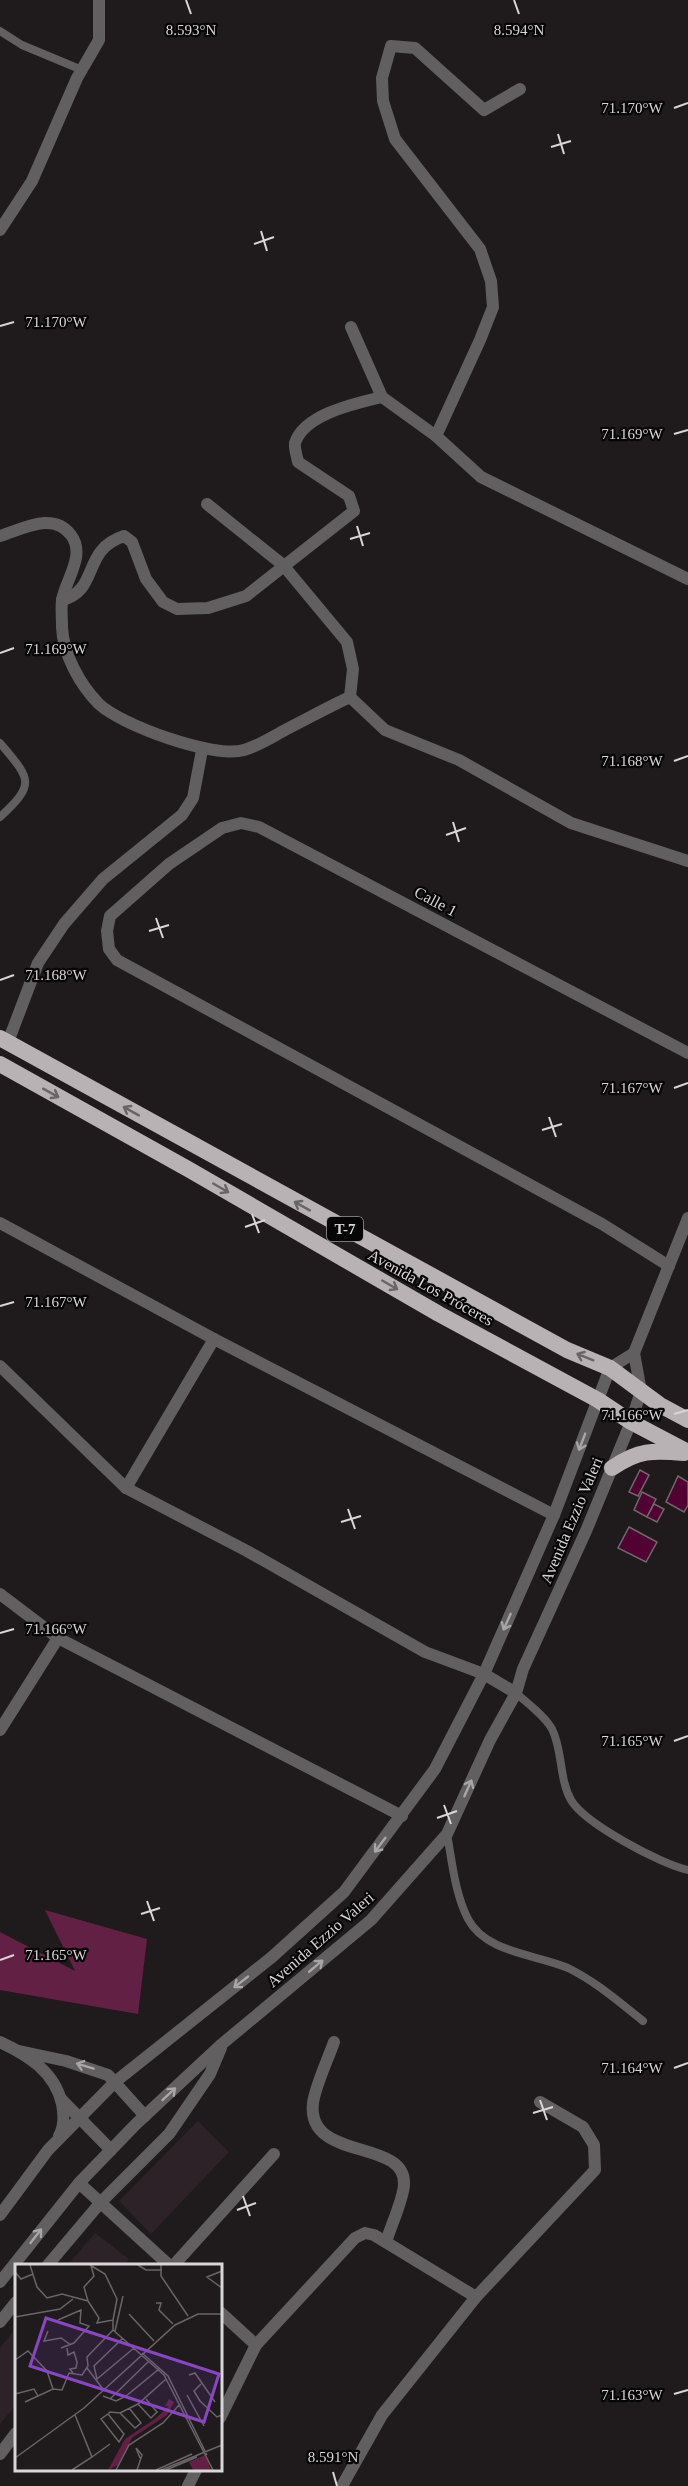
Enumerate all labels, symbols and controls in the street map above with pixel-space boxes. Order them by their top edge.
text: 8.593°N [166,22,216,38]
text: 8.594°N [494,22,544,38]
text: 71.170°W [601,100,664,116]
text: 71.170°W [25,314,88,330]
text: 71.169°W [601,426,664,442]
text: 71.169°W [25,641,88,657]
text: 71.168°W [601,753,664,769]
street label: Calle 1 [412,883,460,920]
text: 71.168°W [25,967,88,983]
text: 71.167°W [601,1080,664,1096]
one-way arrow [42,1087,59,1099]
one-way arrow [123,1105,140,1117]
one-way arrow [212,1182,229,1194]
one-way arrow [294,1199,311,1211]
road number: T-7 [327,1217,363,1241]
street label: Avenida Los Próceres [365,1246,496,1329]
one-way arrow [381,1280,398,1292]
text: 71.167°W [25,1294,88,1310]
one-way arrow [576,1351,594,1362]
text: 71.166°W [601,1407,664,1423]
one-way arrow [576,1432,587,1451]
street label: Avenida Ezzio Valeri [537,1454,606,1586]
one-way arrow [501,1612,512,1631]
text: 71.166°W [25,1621,88,1637]
text: 71.165°W [601,1733,664,1749]
one-way arrow [463,1779,474,1798]
one-way arrow [373,1837,386,1853]
street label: Avenida Ezzio Valeri [264,1888,377,1990]
text: 71.165°W [25,1947,88,1963]
one-way arrow [308,1959,323,1973]
one-way arrow [234,1975,250,1988]
one-way arrow [76,2060,95,2071]
text: 71.164°W [601,2060,664,2076]
one-way arrow [161,2087,176,2101]
one-way arrow [29,2228,42,2244]
inset map [15,2264,222,2471]
text: 71.163°W [601,2387,664,2403]
text: 8.591°N [308,2449,358,2465]

